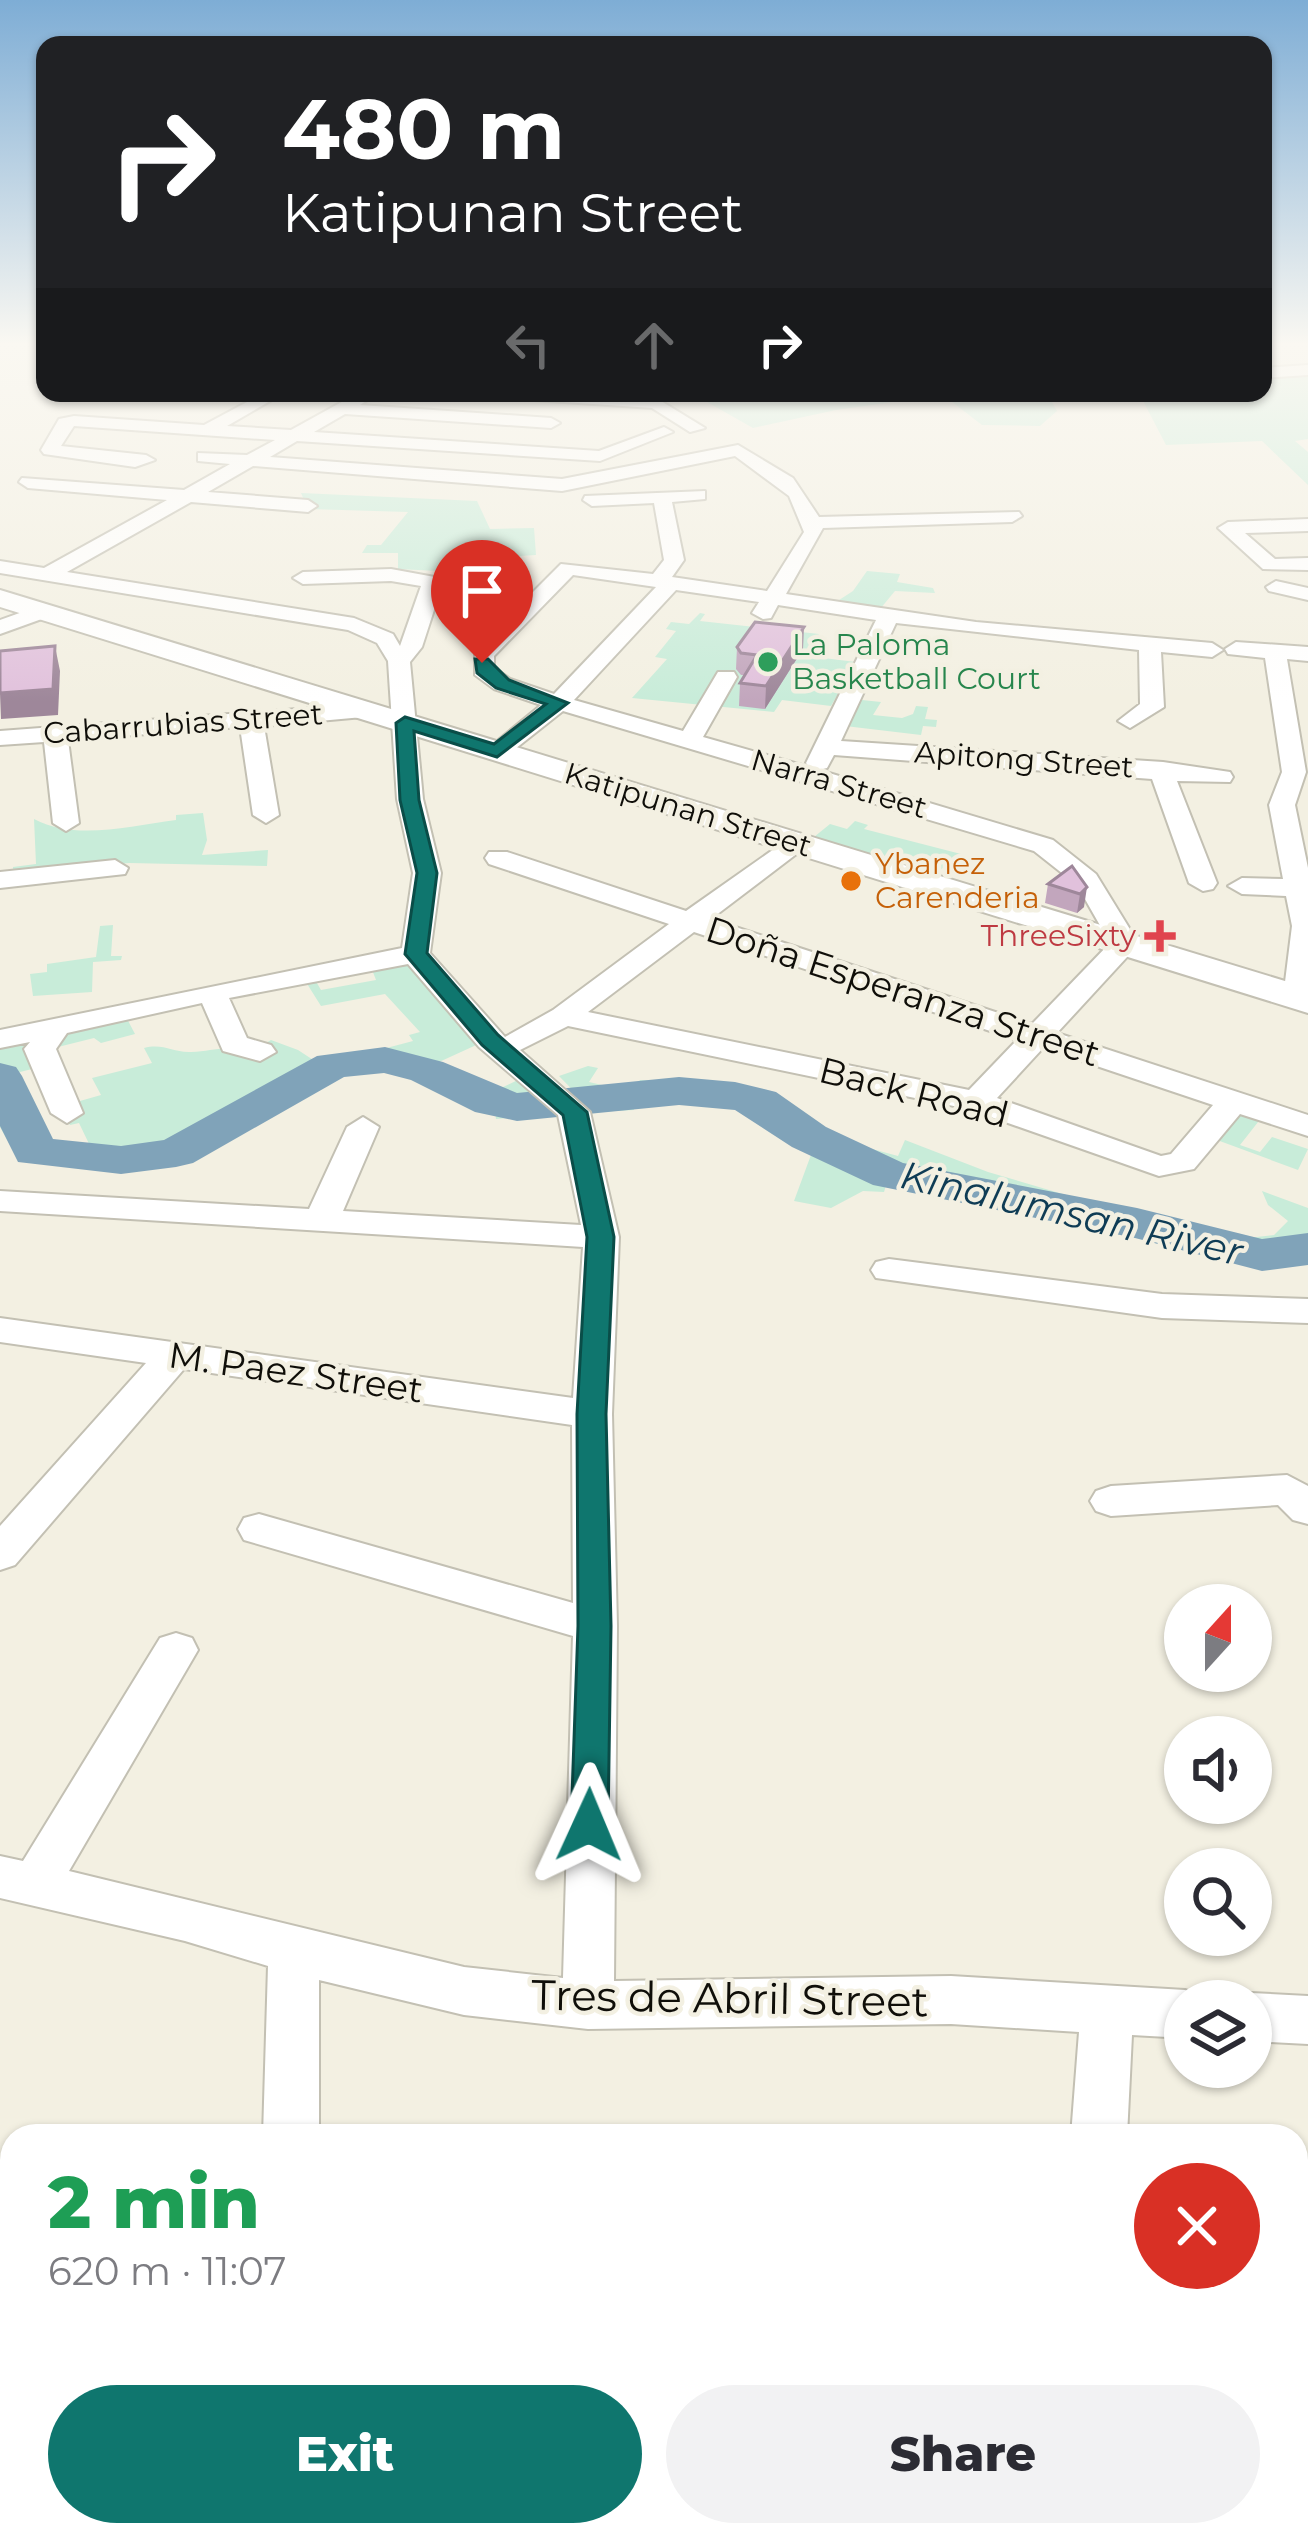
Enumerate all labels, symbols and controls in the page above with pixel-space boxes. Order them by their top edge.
text: 480 m [282,78,565,180]
icon: right [84,84,240,240]
text: Katipunan Street [282,180,743,246]
icon: left [495,312,561,378]
icon: ahead [621,312,687,378]
icon: right [747,312,813,378]
pin [431,540,533,663]
icon: arrive [449,558,515,624]
place label: La Paloma Basketball Court [792,626,1041,697]
marker: La Paloma Basketball Court [755,649,781,675]
street label: Cabarrubias Street [42,695,324,752]
street label: Apitong Street [913,733,1135,786]
street label: Narra Street [747,741,931,826]
street label: Katipunan Street [560,754,816,865]
place label: Ybanez Carenderia [875,845,1040,916]
marker: Ybanez Carenderia [838,868,864,894]
street label: Doña Esperanza Street [701,907,1105,1075]
place label: ThreeSixty [981,917,1137,954]
marker: ThreeSixty [1147,923,1173,949]
street label: Back Road [815,1047,1013,1137]
water label: Kinalumsan River [896,1150,1249,1276]
street label: M. Paez Street [166,1332,426,1412]
north arrow [1164,1584,1272,1692]
map controls [1164,1584,1272,2088]
button: sound [1164,1716,1272,1824]
position arrow [526,1762,652,1888]
button: search [1164,1848,1272,1956]
street label: Tres de Abril Street [531,1969,929,2027]
button: layers [1164,1980,1272,2088]
text: 2 min [48,2158,260,2246]
button: close [1134,2163,1260,2289]
text: 620 m · 11:07 [48,2247,286,2295]
button: Exit [48,2385,642,2523]
button: Share [666,2385,1260,2523]

